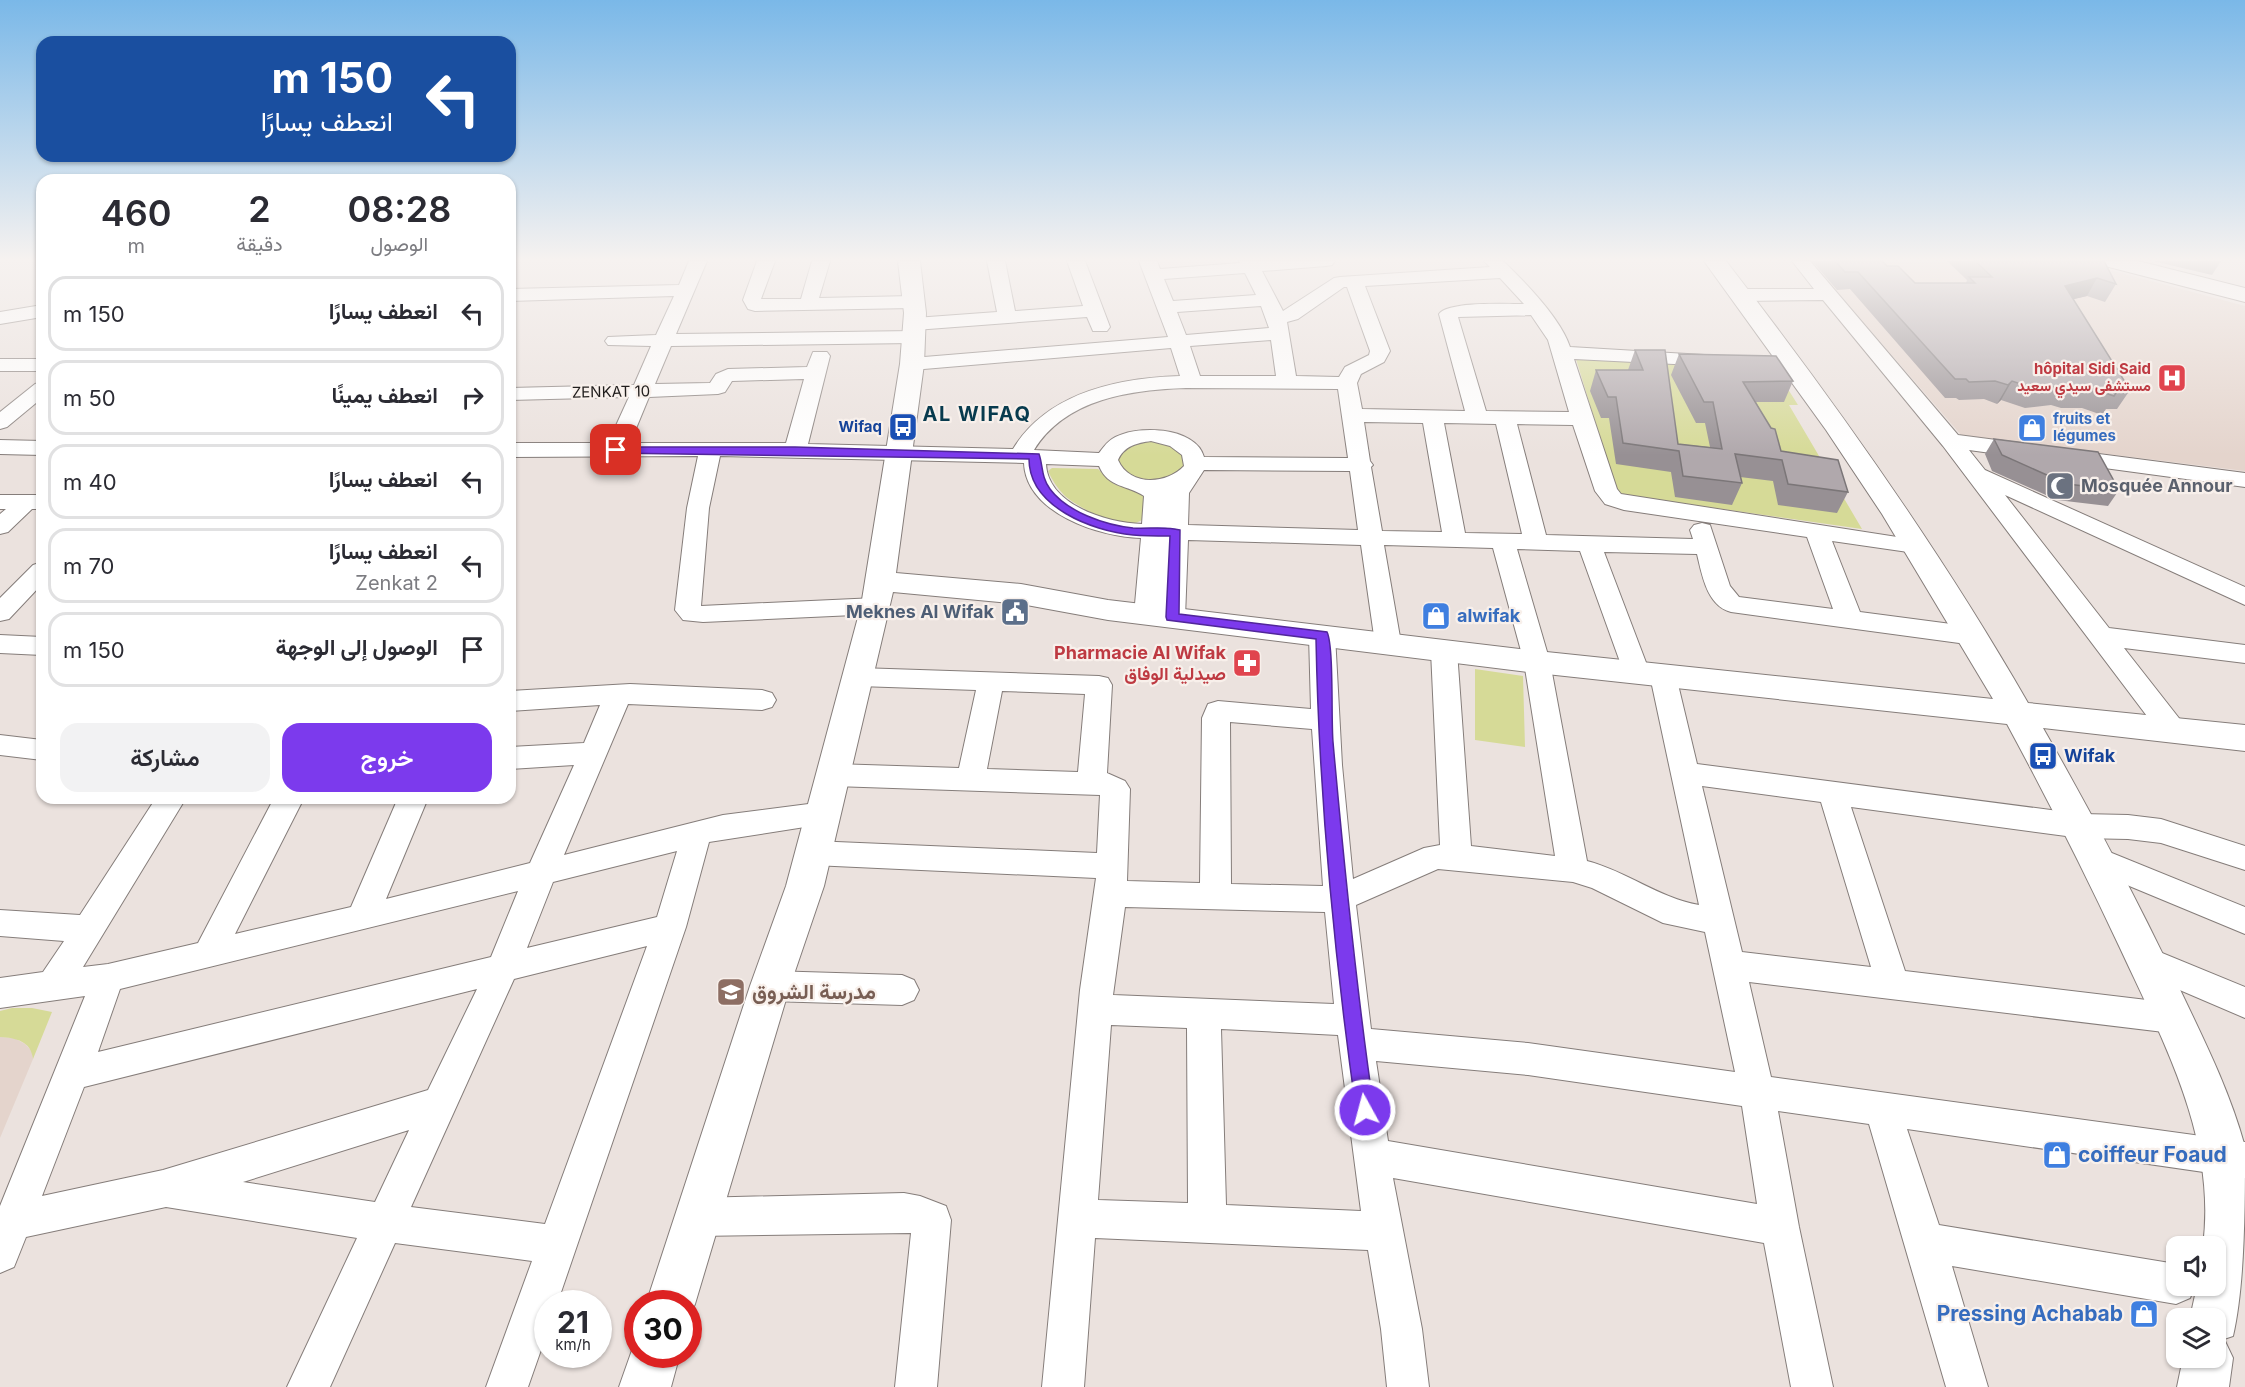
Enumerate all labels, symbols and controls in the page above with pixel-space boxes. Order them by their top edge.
text: 150 m [271,52,393,103]
icon: left [414,60,492,138]
text: انعطف يسارًا [261,105,393,138]
text: 2 [248,187,271,231]
text: 08:28 [347,187,451,231]
text: 460 [101,191,172,235]
text: دقيقة [236,232,283,256]
text: الوصول [370,232,428,256]
text: m [127,234,145,258]
icon: left [456,297,489,330]
text: انعطف يسارًا [329,298,438,324]
text: 150 m [63,301,125,327]
place label: hôpital Sidi Said مستشفى سيدي سعيد [2017,359,2151,399]
hospital icon: hôpital Sidi Said مستشفى سيدي سعيد [2156,362,2188,394]
icon: right [456,381,489,414]
street label: ZENKAT 10 [572,381,650,402]
text: انعطف يمينًا [331,382,438,408]
text: 50 m [63,385,116,411]
district label: AL WIFAQ [923,402,1031,426]
place label: fruits et légumes [2053,409,2116,445]
bus stop icon: Wifaq [887,411,919,443]
shop icon: fruits et légumes [2016,412,2048,444]
place label: Wifaq [839,417,882,436]
pin [590,424,641,475]
icon: arrive [599,433,632,466]
icon: left [456,465,489,498]
text: انعطف يسارًا [329,466,438,492]
text: 40 m [63,469,117,495]
mosque icon: Mosquée Annour [2044,470,2076,502]
place label: Mosquée Annour [2081,475,2233,496]
text: انعطف يسارًا [329,538,438,564]
icon: left [456,549,489,582]
text: 70 m [63,553,114,579]
text: Zenkat 2 [355,571,438,595]
public building icon: Meknes Al Wifak [999,596,1031,628]
shop icon: alwifak [1420,600,1452,632]
place label: Meknes Al Wifak [846,601,995,622]
place label: alwifak [1457,605,1521,626]
icon: arrive [456,633,489,666]
text: الوصول إلى الوجهة [275,634,438,660]
text: 150 m [63,637,125,663]
place label: Pharmacie Al Wifak صيدلية الوفاق [1054,642,1227,685]
pharmacy icon: Pharmacie Al Wifak صيدلية الوفاق [1231,647,1263,679]
button: مشاركة [60,723,270,792]
button: خروج [282,723,492,792]
bus stop icon: Wifak [2027,740,2059,772]
place label: Wifak [2064,745,2116,766]
school or university icon: مدرسة الشروق [715,976,747,1008]
place label: مدرسة الشروق [752,979,876,1005]
position arrow [1333,1078,1397,1142]
shop icon: coiffeur Foaud [2041,1139,2073,1171]
place label: coiffeur Foaud [2078,1142,2227,1167]
map controls [2166,1236,2226,1368]
button: sound [2166,1236,2226,1296]
speed limit sign: 30 [624,1290,702,1368]
shop icon: Pressing Achabab [2128,1298,2160,1330]
place label: Pressing Achabab [1937,1301,2123,1326]
text: 21 [557,1304,589,1340]
button: layers [2166,1308,2226,1368]
text: km/h [555,1335,591,1354]

